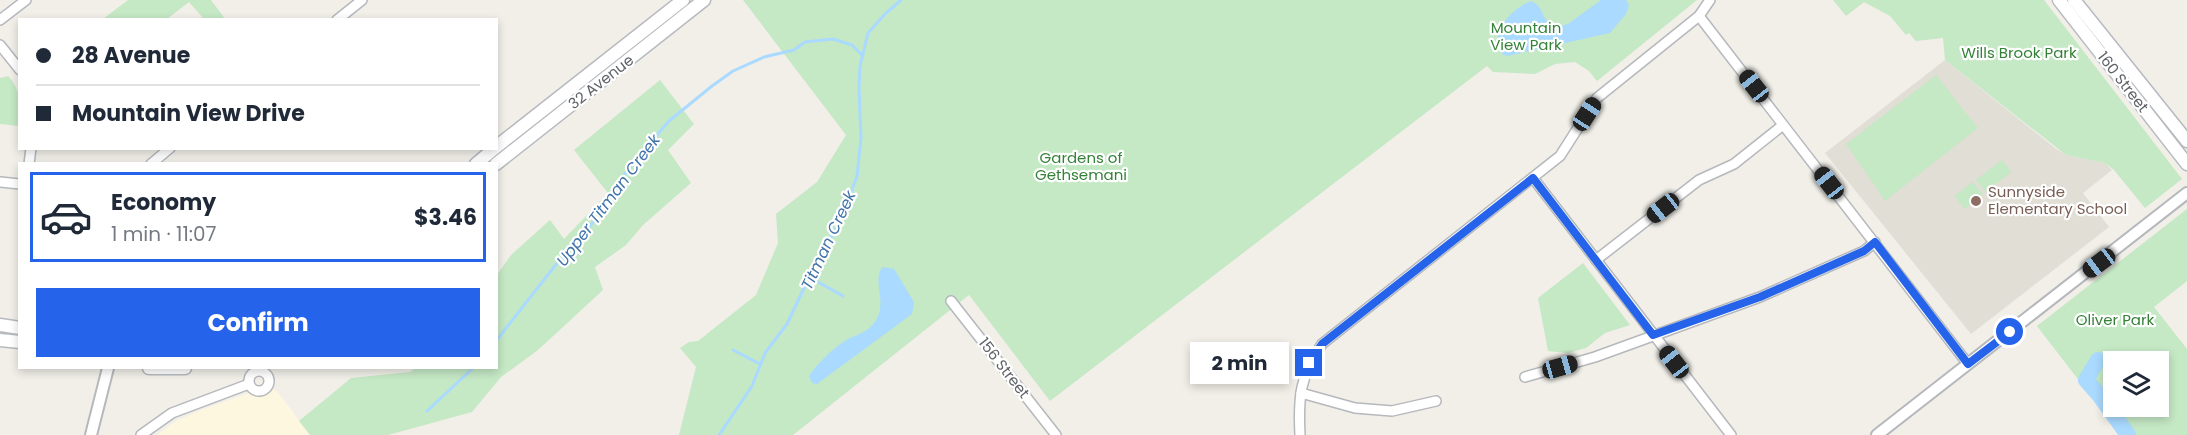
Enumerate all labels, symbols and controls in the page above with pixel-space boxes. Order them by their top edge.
park label: Mountain View Park [1490,17,1562,55]
text: 28 Avenue [72,40,190,71]
park label: Wills Brook Park [1961,42,2077,63]
street label: 160 Street [2093,47,2154,116]
street label: 32 Avenue [564,49,638,114]
car [1736,66,1772,106]
car [1570,94,1604,134]
text: Mountain View Drive [72,98,305,129]
water label: Upper Titman Creek [551,129,666,271]
park label: Gardens of Gethsemani [1035,147,1127,185]
car [1811,163,1847,203]
place label: Sunnyside Elementary School [1988,181,2127,219]
water label: Titman Creek [795,186,862,294]
text: Economy [111,187,216,218]
icon: car [39,190,93,244]
car [1643,190,1683,226]
marker: Sunnyside Elementary School [1969,194,1983,208]
text: $3.46 [414,202,477,233]
text: 1 min · 11:07 [111,220,217,248]
car [2079,245,2119,281]
button: Confirm [36,288,480,357]
park label: Oliver Park [2076,309,2155,330]
route start [1996,318,2023,345]
street label: 156 Street [974,333,1035,402]
callout: 2 min [1189,342,1288,384]
car [1656,342,1692,382]
text: 2 min [1211,349,1268,377]
route end [1295,349,1322,376]
map controls [2103,351,2169,417]
button: layers [2103,351,2169,417]
car [1540,353,1580,381]

